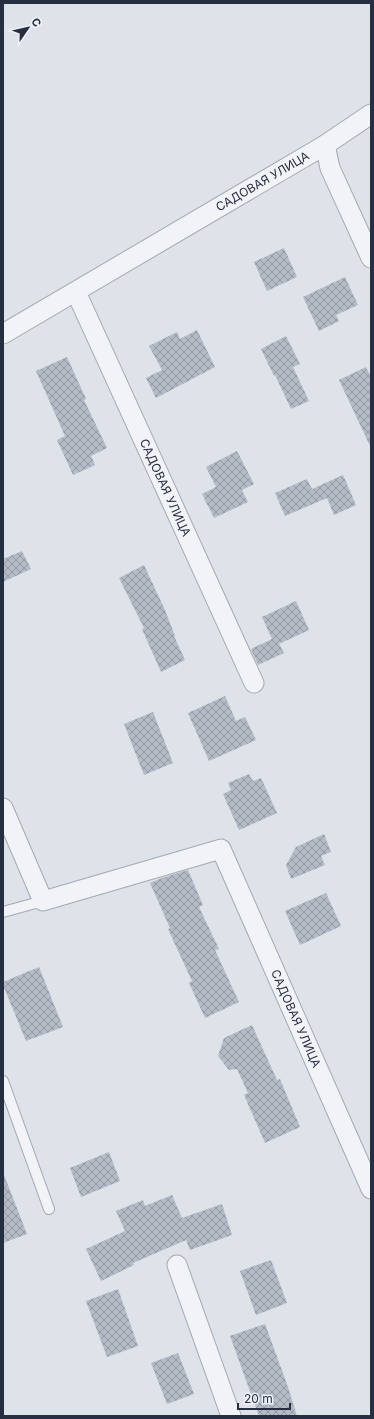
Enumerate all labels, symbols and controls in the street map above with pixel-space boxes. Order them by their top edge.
north arrow [8,8,48,48]
text: С [28,15,44,30]
street label: САДОВАЯ УЛИЦА [213,148,312,214]
street label: САДОВАЯ УЛИЦА [137,436,194,539]
street label: САДОВАЯ УЛИЦА [268,967,324,1070]
scale bar [238,1385,290,1411]
text: 20 m [244,1391,273,1406]

